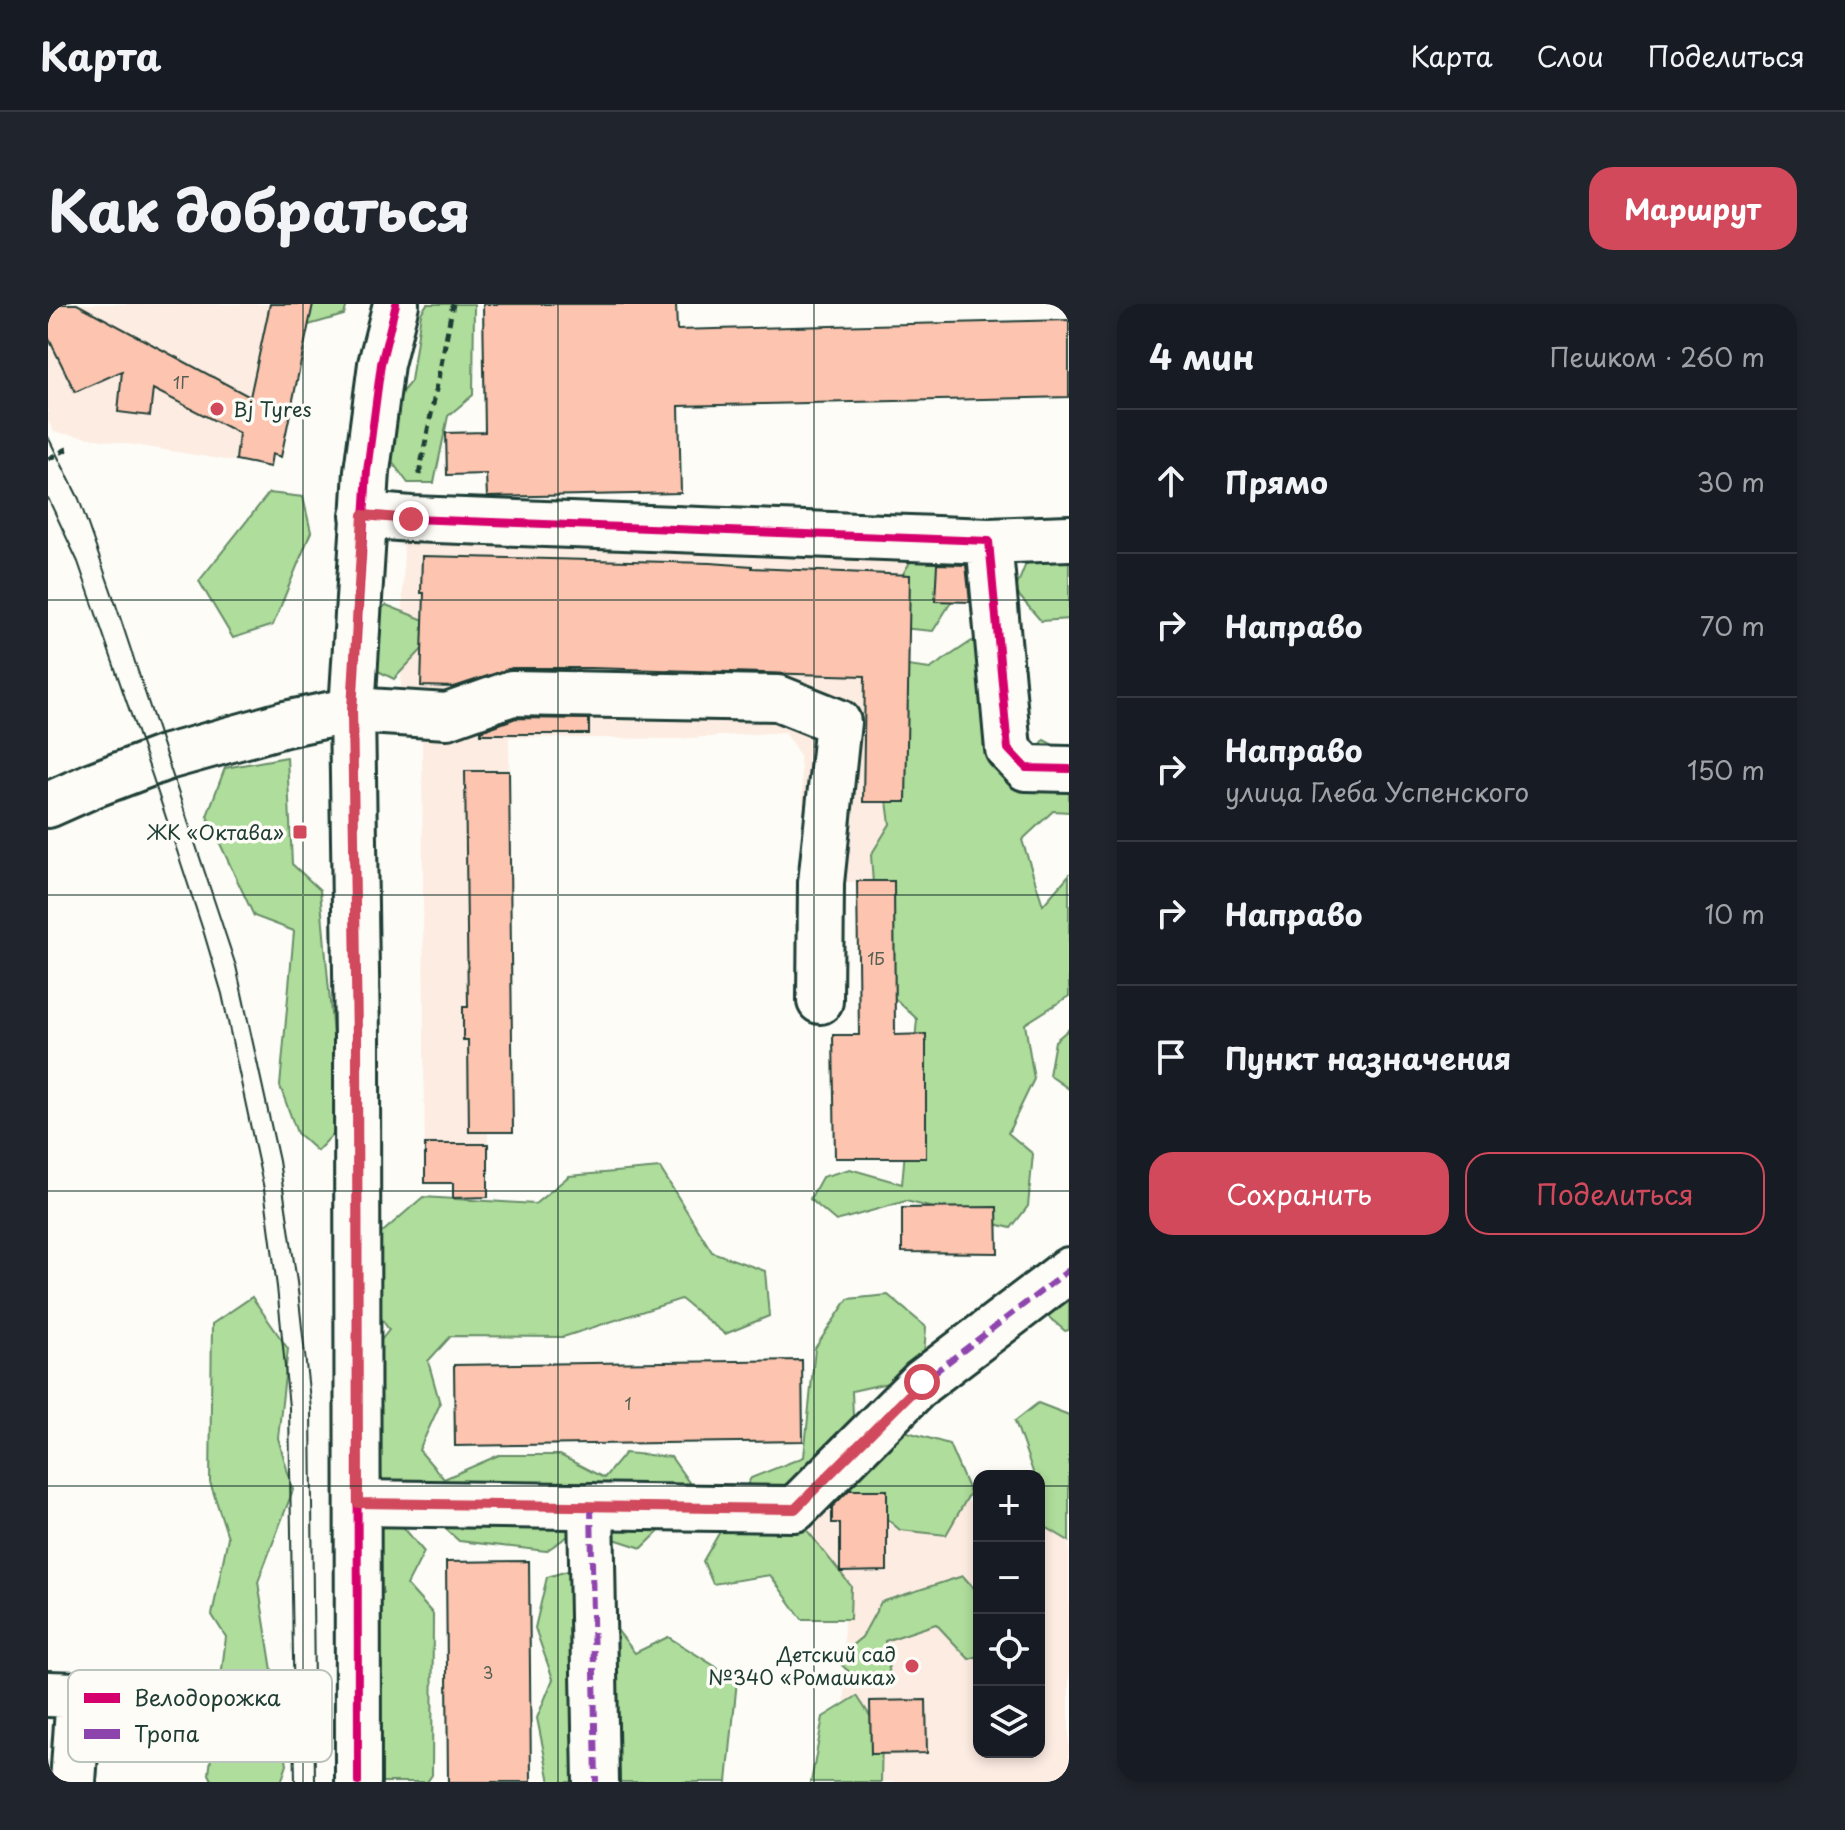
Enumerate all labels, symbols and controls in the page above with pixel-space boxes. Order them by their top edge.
text: Карта [40,27,162,84]
text: Карта [1410,34,1493,77]
text: Слои [1537,34,1604,77]
text: Поделиться [1648,34,1805,77]
text: Как добраться [48,166,471,251]
button: Маршрут [1589,167,1797,250]
text: 4 мин [1149,330,1254,382]
text: Пешком · 260 m [1549,337,1765,376]
house number: 1Г [173,370,189,394]
place label: Bj Tyres [233,394,312,424]
marker: Bj Tyres [208,400,226,418]
icon: ahead [1149,459,1193,503]
text: Прямо [1225,459,1328,504]
text: 30 m [1697,462,1765,501]
route end [393,501,429,537]
icon: right [1149,603,1193,647]
text: Направо [1225,603,1363,648]
text: 70 m [1700,606,1765,645]
text: Направо [1225,727,1363,772]
icon: right [1149,747,1193,791]
text: 150 m [1687,750,1765,789]
text: улица Глеба Успенского [1225,772,1529,811]
place label: ЖК «Октава» [146,817,284,847]
marker: ЖК «Октава» [291,823,309,841]
icon: right [1149,891,1193,935]
text: Направо [1225,891,1363,936]
text: 10 m [1704,894,1765,933]
house number: 1Б [867,946,885,970]
icon: arrive [1149,1035,1193,1079]
text: Пункт назначения [1225,1035,1511,1080]
button: Сохранить [1149,1152,1449,1235]
button: Поделиться [1465,1152,1765,1235]
route start [904,1364,940,1400]
house number: 1 [624,1391,632,1415]
map controls [973,1470,1045,1758]
button: + [973,1470,1045,1542]
button: − [973,1542,1045,1614]
button: locate [973,1614,1045,1686]
place label: Детский сад №340 «Ромашка» [708,1639,896,1692]
marker: Детский сад №340 «Ромашка» [903,1657,921,1675]
house number: 3 [483,1660,493,1684]
legend [68,1670,332,1762]
text: Велодорожка [134,1680,281,1713]
button: layers [973,1686,1045,1758]
text: Тропа [134,1716,200,1749]

